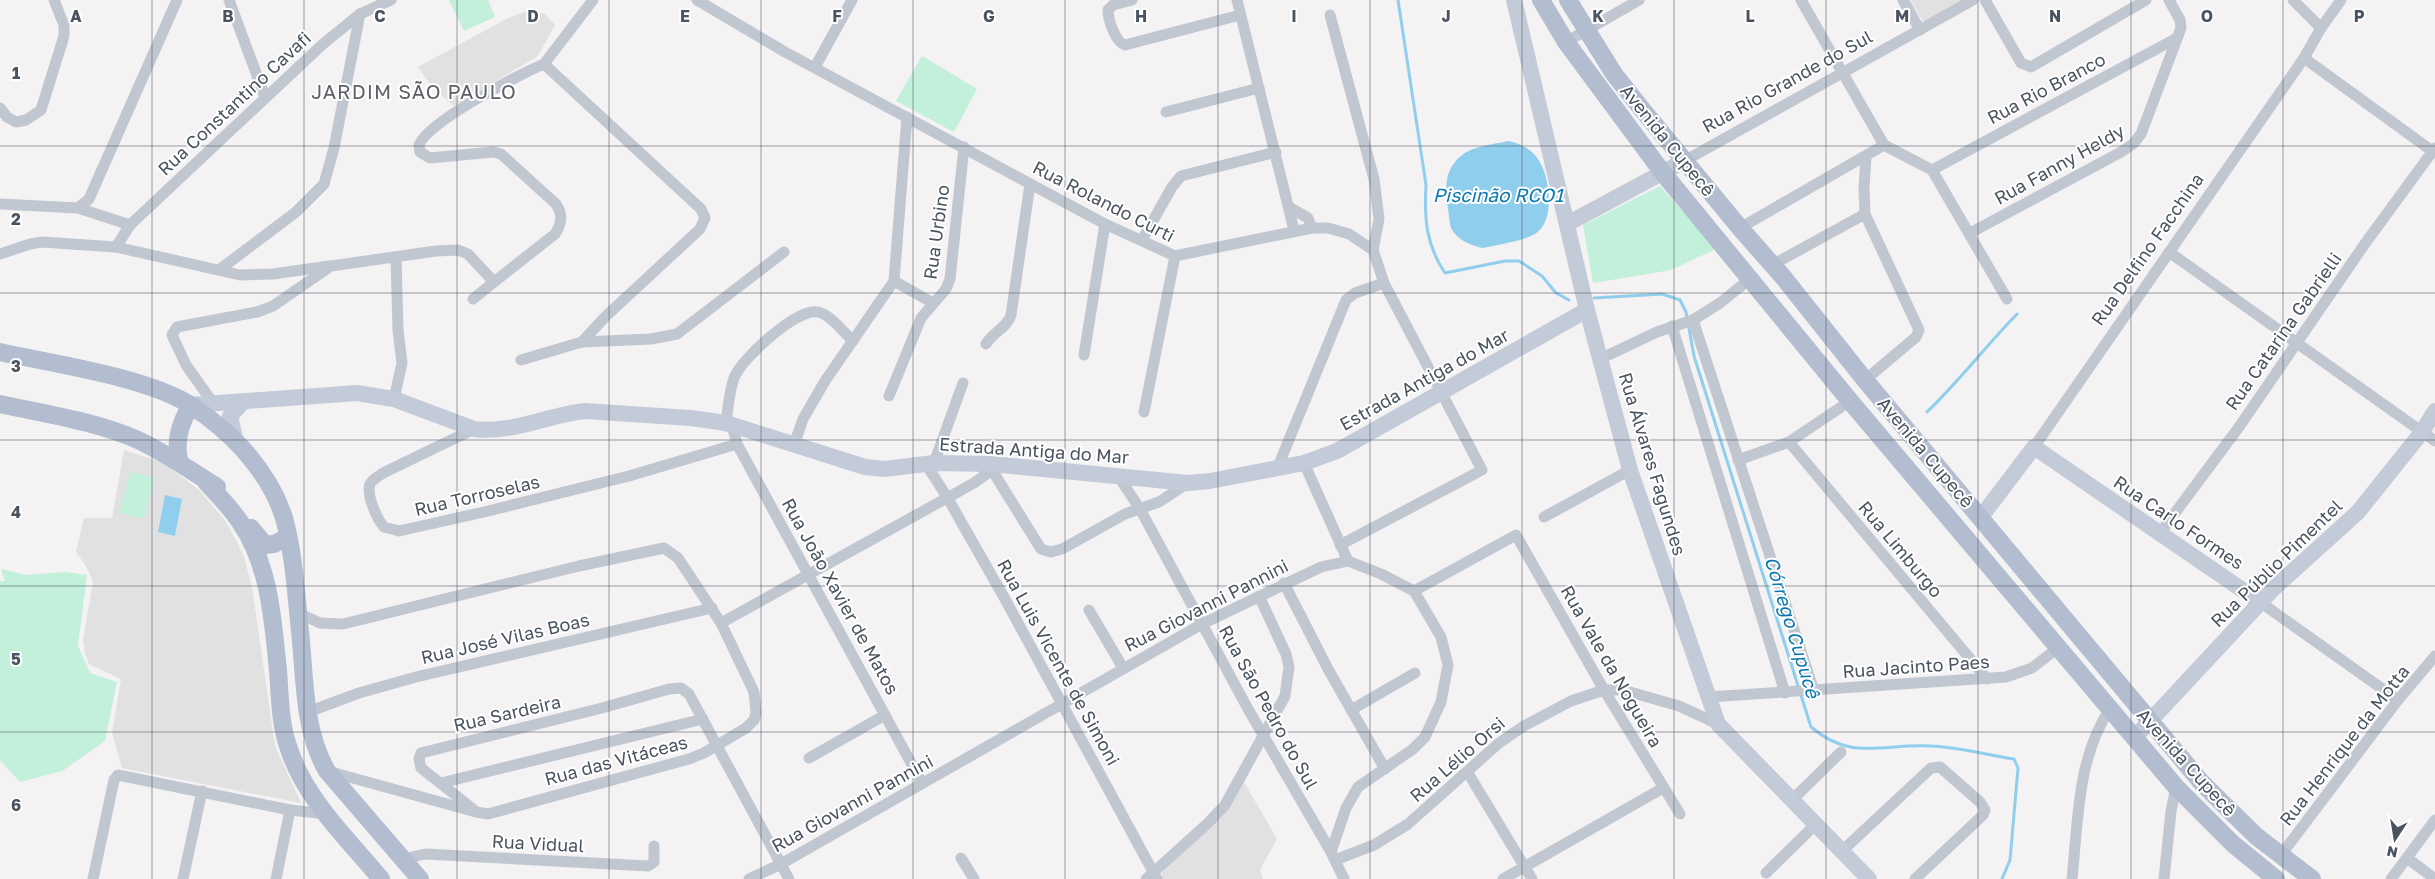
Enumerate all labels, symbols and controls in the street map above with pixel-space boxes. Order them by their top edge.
text: A [70,6,82,26]
text: B [222,6,234,26]
text: C [374,6,386,26]
text: D [527,6,539,26]
text: E [680,6,690,26]
text: F [832,6,842,26]
text: G [983,6,995,26]
text: H [1135,6,1147,26]
text: I [1291,6,1297,26]
text: J [1441,6,1451,26]
text: K [1592,6,1604,26]
text: L [1745,6,1755,26]
text: M [1895,6,1909,26]
text: N [2049,6,2061,26]
text: O [2201,6,2213,26]
text: P [2354,6,2365,26]
street label: Rua Rio Grande do Sul [1698,25,1876,137]
street label: Rua Constantino Cavafi [153,26,315,180]
street label: Rua Rio Branco [1983,48,2109,128]
text: 1 [12,63,20,83]
district label: JARDIM SÃO PAULO [311,79,517,103]
street label: Avenida Cupecê [1616,80,1720,200]
street label: Rua Fanny Heldy [1990,119,2128,209]
street label: Rua Rolando Curti [1029,156,1179,246]
street label: Rua Delfino Facchina [2086,169,2208,329]
street label: Rua Urbino [918,183,954,281]
water label: Piscinão RCO1 [1433,183,1564,206]
text: 2 [11,209,21,229]
street label: Rua Catarina Gabrielli [2220,248,2346,414]
street label: Estrada Antiga do Mar [1335,323,1513,435]
text: 3 [11,356,21,376]
street label: Rua Álvares Fagundes [1615,370,1691,558]
street label: Avenida Cupecê [1873,392,1979,512]
street label: Estrada Antiga do Mar [938,432,1130,468]
street label: Rua Torroselas [412,470,542,520]
street label: Rua Carlo Formes [2110,470,2248,574]
street label: Rua João Xavier de Matos [778,494,904,698]
street label: Rua Públio Pimentel [2206,494,2347,631]
street label: Rua Limburgo [1854,496,1948,602]
text: 4 [11,502,21,522]
water label: Córrego Cupucê [1761,553,1826,702]
street label: Rua Giovanni Pannini [1120,554,1292,656]
street label: Rua Luis Vicente de Simoni [993,555,1125,769]
street label: Rua Vale da Nogueira [1557,581,1667,751]
street label: Rua José Vilas Boas [419,608,591,668]
street label: Rua São Pedro do Sul [1215,621,1323,793]
text: 5 [11,649,21,669]
street label: Rua Jacinto Paes [1842,650,1990,682]
street label: Rua Henrique da Motta [2274,660,2414,830]
street label: Rua Sardeira [451,690,563,736]
street label: Avenida Cupecê [2133,703,2241,821]
street label: Rua Lélio Orsi [1405,712,1509,806]
street label: Rua das Vitáceas [542,730,690,790]
street label: Rua Giovanni Pannini [767,749,937,857]
text: 6 [11,795,21,815]
north arrow [2370,814,2420,864]
street label: Rua Vidual [491,830,585,856]
text: N [2385,843,2399,862]

